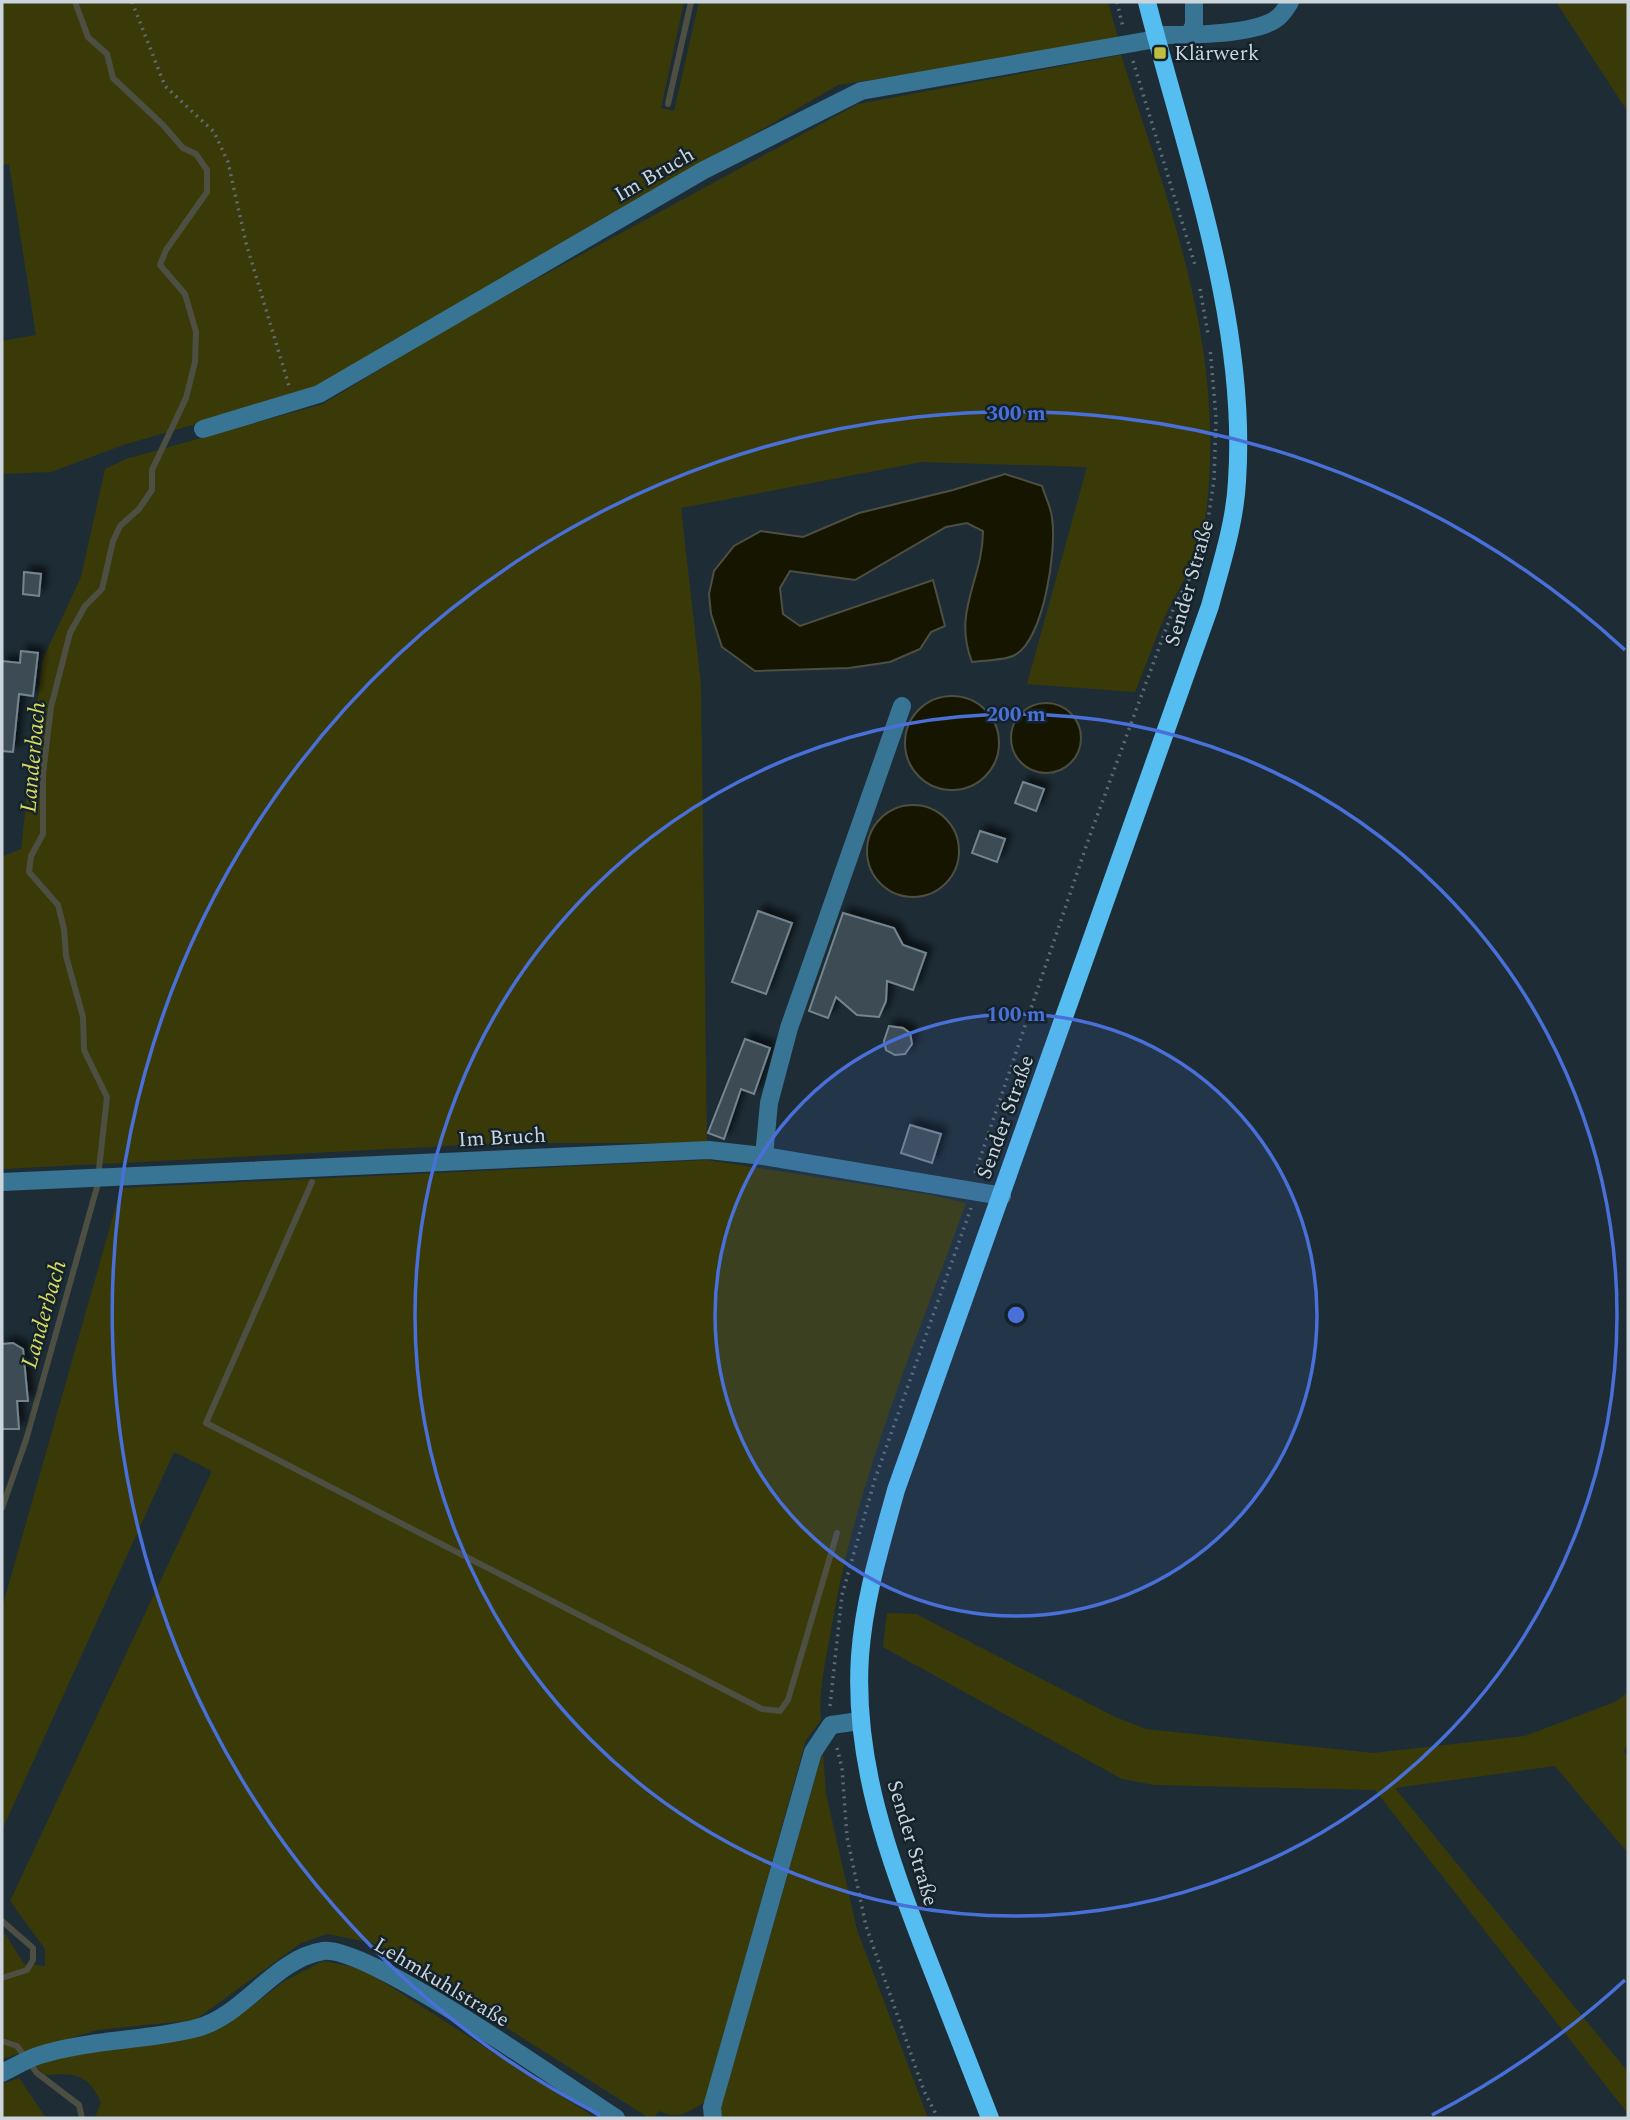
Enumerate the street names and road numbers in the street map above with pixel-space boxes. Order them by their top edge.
street label: Im Bruch [609,139,700,211]
street label: Sender Straße [1157,516,1223,650]
street label: Sender Straße [969,1051,1043,1184]
street label: Im Bruch [457,1120,547,1156]
street label: Sender Straße [878,1776,946,1910]
street label: Lehmkuhlstraße [367,1930,516,2036]

